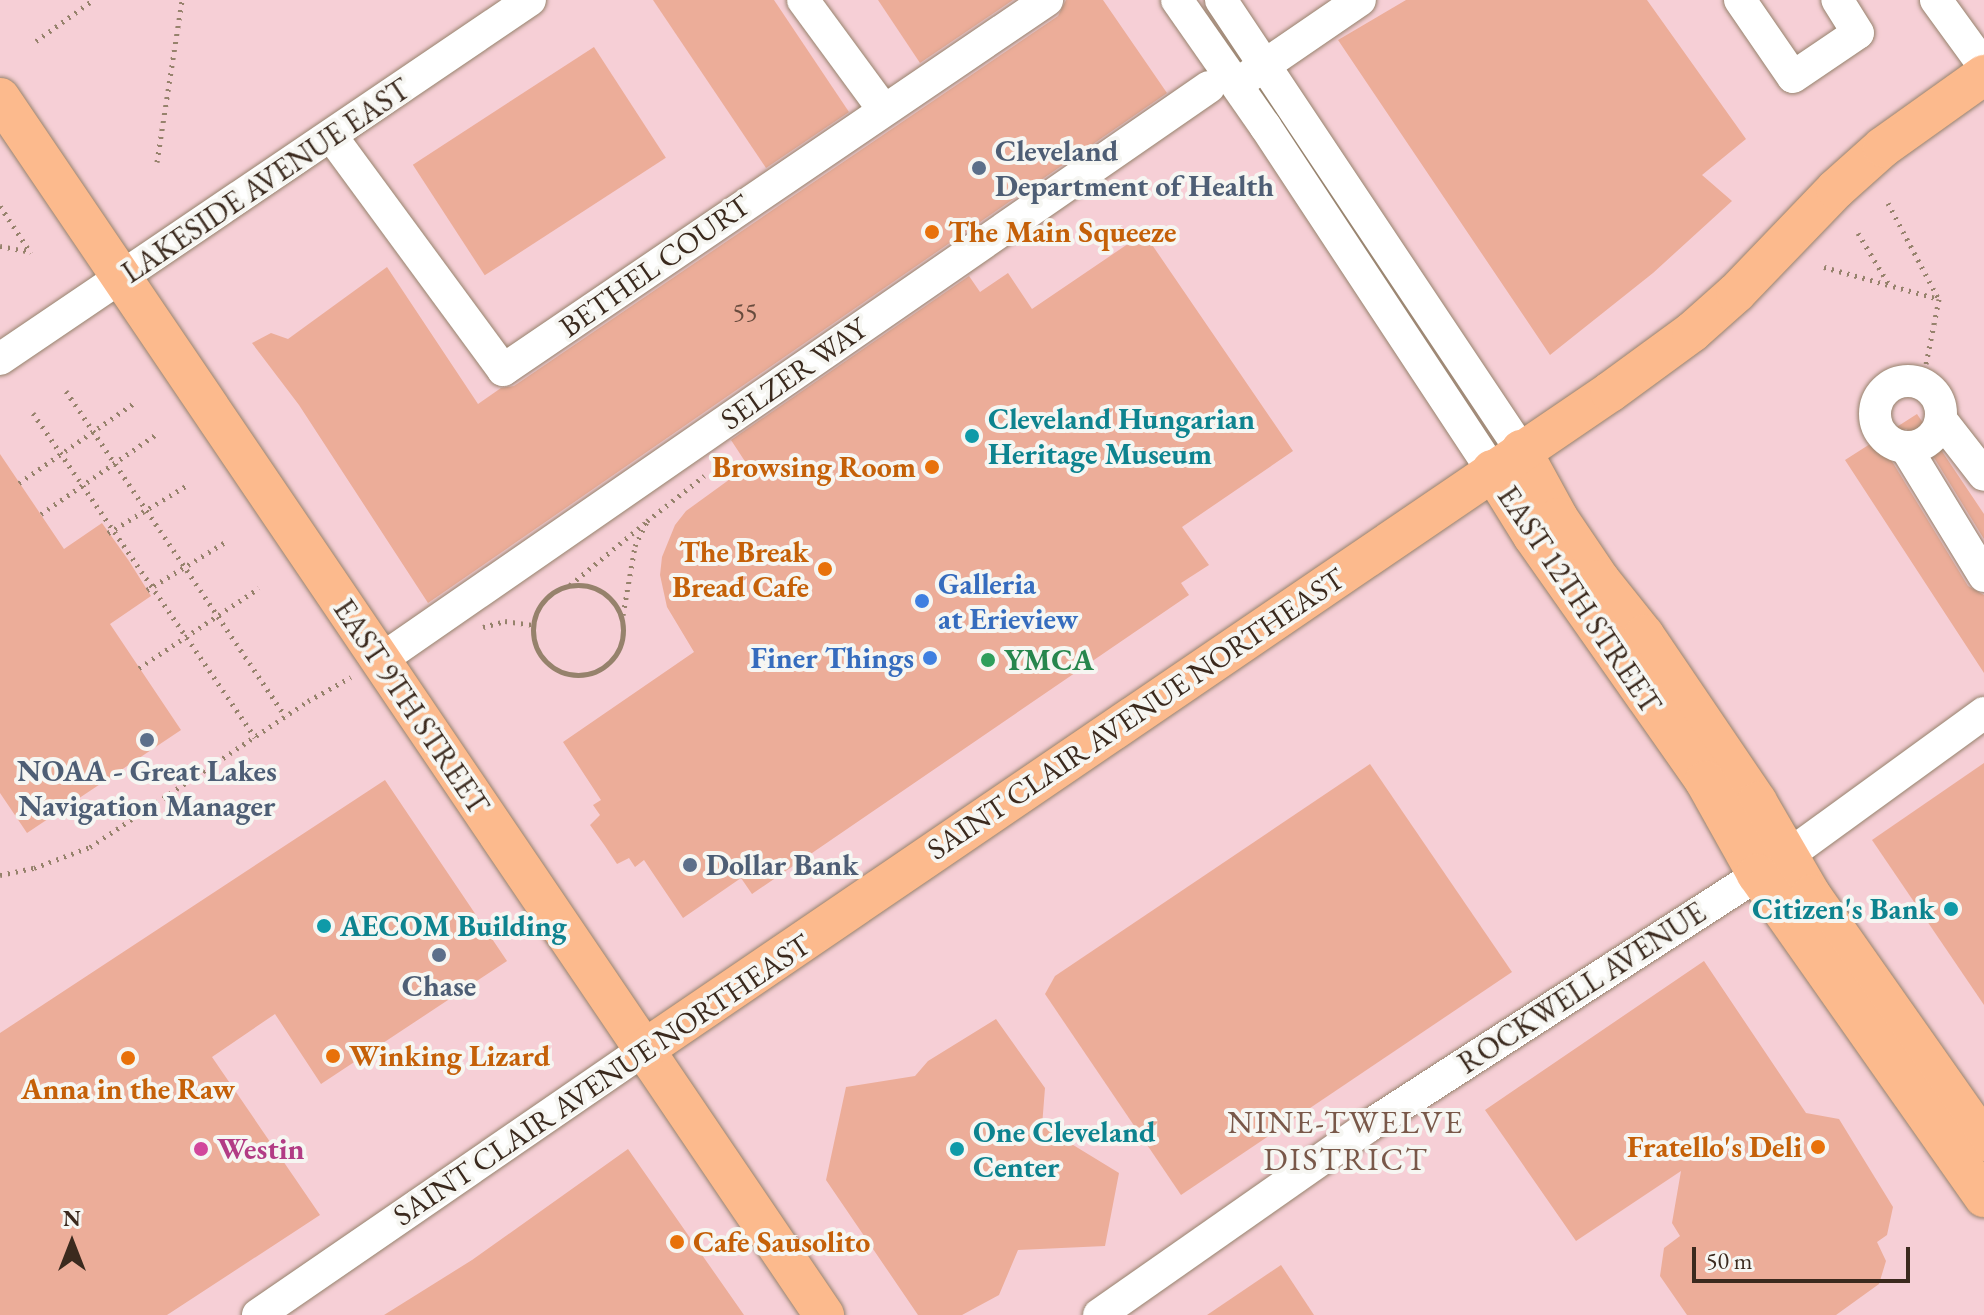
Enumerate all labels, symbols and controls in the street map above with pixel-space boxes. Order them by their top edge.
street label: LAKESIDE AVENUE EAST [115,71,417,291]
place label: Cleveland Department of Health [995,133,1274,204]
marker: Cleveland Department of Health [970,159,988,177]
street label: BETHEL COURT [553,187,757,345]
place label: The Main Squeeze [948,214,1177,250]
marker: The Main Squeeze [923,223,941,241]
house number: 55 [733,297,757,329]
street label: SELZER WAY [714,310,874,438]
place label: Cleveland Hungarian Heritage Museum [988,401,1255,472]
marker: Cleveland Hungarian Heritage Museum [963,427,981,445]
place label: Browsing Room [712,449,916,485]
marker: Browsing Room [923,458,941,476]
street label: EAST 12TH STREET [1490,480,1668,720]
place label: The Break Bread Cafe [672,534,809,604]
marker: The Break Bread Cafe [816,560,834,578]
street label: SAINT CLAIR AVENUE NORTHEAST [921,561,1351,867]
place label: Galleria at Erieview [938,566,1078,636]
marker: Galleria at Erieview [913,592,931,610]
street label: EAST 9TH STREET [326,593,496,821]
place label: Finer Things [751,640,914,676]
place label: YMCA [1004,642,1094,678]
marker: Finer Things [921,649,939,667]
marker: YMCA [979,651,997,669]
marker: NOAA - Great Lakes Navigation Manager [138,731,156,749]
place label: NOAA - Great Lakes Navigation Manager [17,753,277,824]
place label: Dollar Bank [706,847,859,883]
marker: Dollar Bank [681,856,699,874]
place label: Citizen's Bank [1752,891,1935,927]
street label: ROCKWELL AVENUE [1451,895,1713,1081]
marker: Citizen's Bank [1942,900,1960,918]
place label: AECOM Building [340,908,567,944]
marker: AECOM Building [315,917,333,935]
street label: SAINT CLAIR AVENUE NORTHEAST [387,927,817,1233]
marker: Chase [430,946,448,964]
place label: Chase [402,968,476,1004]
place label: Winking Lizard [349,1038,550,1074]
marker: Winking Lizard [324,1047,342,1065]
marker: Anna in the Raw [119,1049,137,1067]
place label: Anna in the Raw [21,1071,235,1107]
district label: NINE-TWELVE DISTRICT [1228,1104,1464,1179]
place label: One Cleveland Center [973,1114,1156,1184]
place label: Fratello's Deli [1627,1129,1802,1165]
place label: Westin [217,1131,304,1167]
marker: Fratello's Deli [1809,1138,1827,1156]
marker: Westin [192,1140,210,1158]
marker: One Cleveland Center [948,1140,966,1158]
north arrow [32,1203,112,1283]
text: N [63,1204,81,1233]
place label: Cafe Sausolito [693,1224,870,1260]
scale bar [1696,1231,1914,1281]
marker: Cafe Sausolito [668,1233,686,1251]
text: 50 m [1706,1245,1753,1276]

